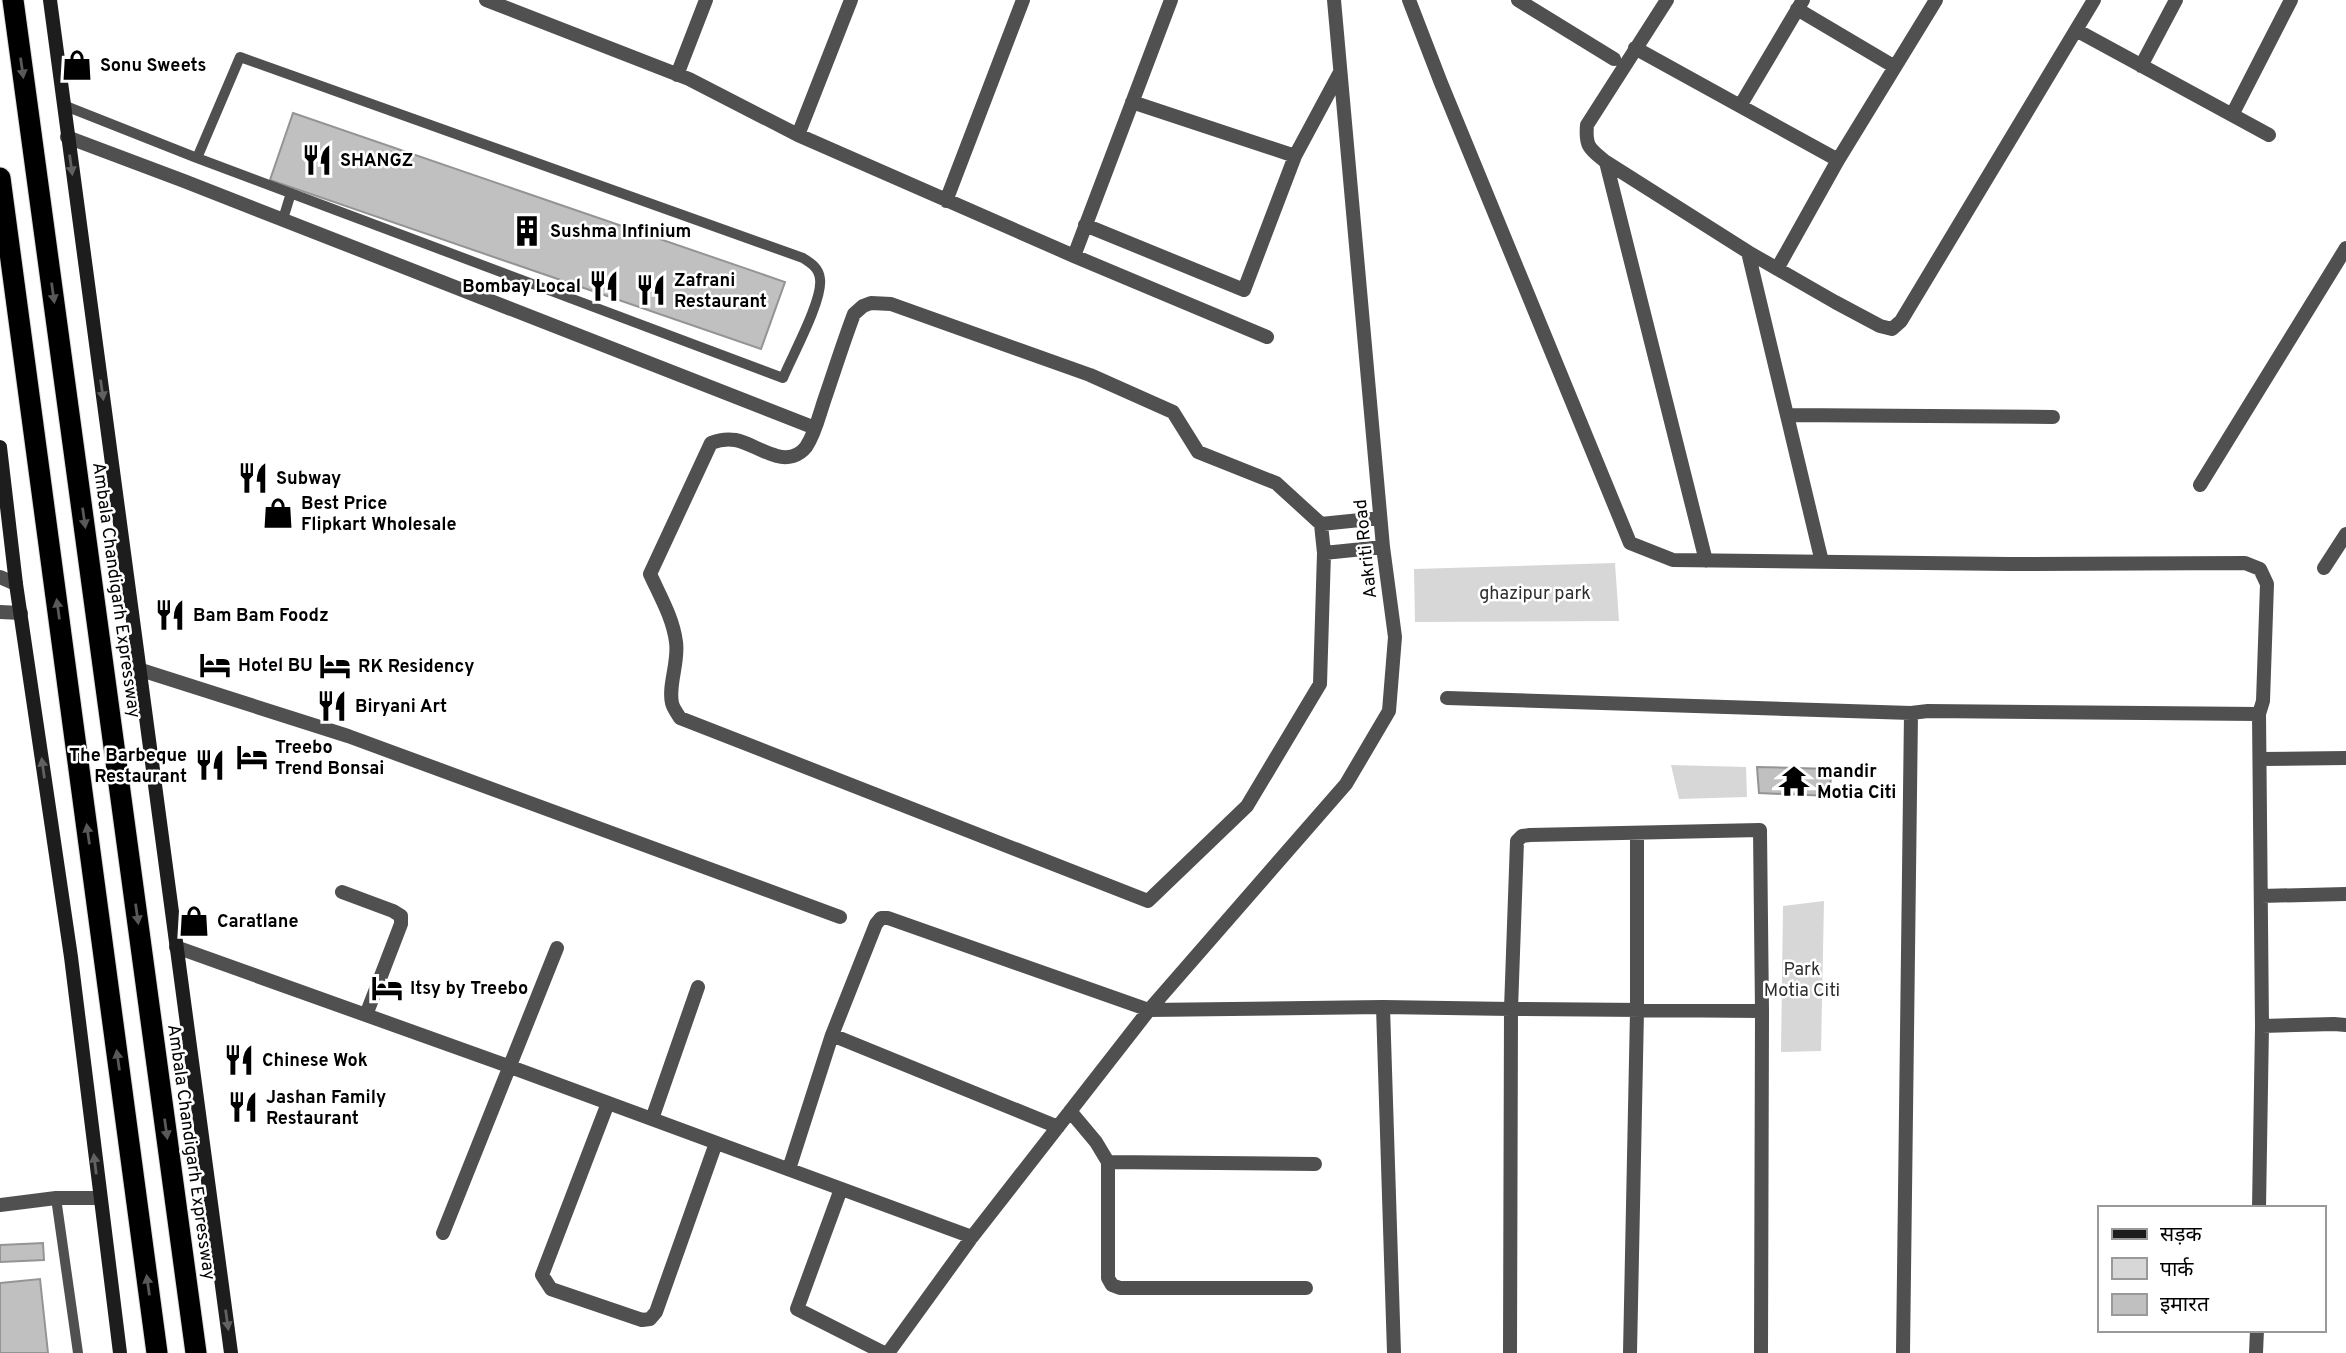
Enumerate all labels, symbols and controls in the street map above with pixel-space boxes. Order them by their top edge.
shop icon: Sonu Sweets [60,48,94,82]
place label: Sonu Sweets [100,55,206,78]
one-way arrow [17,57,28,79]
restaurant icon: SHANGZ [300,143,334,177]
place label: SHANGZ [340,150,413,173]
one-way arrow [65,154,76,176]
building icon: Sushma Infinium [510,214,544,248]
place label: Sushma Infinium [550,221,691,244]
restaurant icon: Bombay Local [587,269,621,303]
place label: Zafrani Restaurant [674,270,767,314]
restaurant icon: Zafrani Restaurant [634,273,668,307]
place label: Bombay Local [462,276,581,299]
one-way arrow [48,282,59,304]
one-way arrow [97,379,108,401]
street label: Ambala Chandigarh Expressway [86,461,145,720]
restaurant icon: Subway [236,461,270,495]
place label: Subway [276,468,341,491]
place label: Best Price Flipkart Wholesale [301,493,456,537]
shop icon: Best Price Flipkart Wholesale [261,496,295,530]
street label: Aakriti Road [1350,498,1383,600]
one-way arrow [79,507,90,529]
park label: ghazipur park [1479,583,1591,606]
one-way arrow [53,598,64,620]
restaurant icon: Bam Bam Foodz [153,598,187,632]
place label: Bam Bam Foodz [193,605,329,628]
hotel icon: Hotel BU [198,648,232,682]
hotel icon: RK Residency [318,649,352,683]
place label: Hotel BU [238,655,313,678]
place label: RK Residency [358,656,474,679]
restaurant icon: Biryani Art [315,689,349,723]
place label: Biryani Art [355,696,447,719]
place label: Treebo Trend Bonsai [275,737,384,781]
hotel icon: Treebo Trend Bonsai [235,740,269,774]
place label: The Barbeque Restaurant [69,745,187,789]
restaurant icon: The Barbeque Restaurant [193,748,227,782]
one-way arrow [37,757,48,779]
place label: mandir Motia Citi [1817,761,1896,805]
temple icon: mandir Motia Citi [1777,764,1811,798]
one-way arrow [83,823,94,845]
one-way arrow [132,903,143,925]
shop icon: Caratlane [177,904,211,938]
place label: Caratlane [217,911,299,934]
park label: Park Motia Citi [1764,959,1840,1003]
hotel icon: Itsy by Treebo [370,971,404,1005]
place label: Itsy by Treebo [410,978,528,1001]
street label: Ambala Chandigarh Expressway [161,1023,220,1282]
restaurant icon: Chinese Wok [222,1043,256,1077]
one-way arrow [113,1049,124,1071]
place label: Chinese Wok [262,1050,368,1073]
place label: Jashan Family Restaurant [266,1087,386,1131]
restaurant icon: Jashan Family Restaurant [226,1090,260,1124]
one-way arrow [161,1118,172,1140]
one-way arrow [90,1153,101,1175]
legend [2098,1206,2325,1332]
text: सड़क [2160,1222,2202,1249]
text: पार्क [2160,1257,2194,1284]
one-way arrow [143,1274,154,1296]
text: इमारत [2160,1292,2210,1319]
one-way arrow [222,1310,233,1332]

